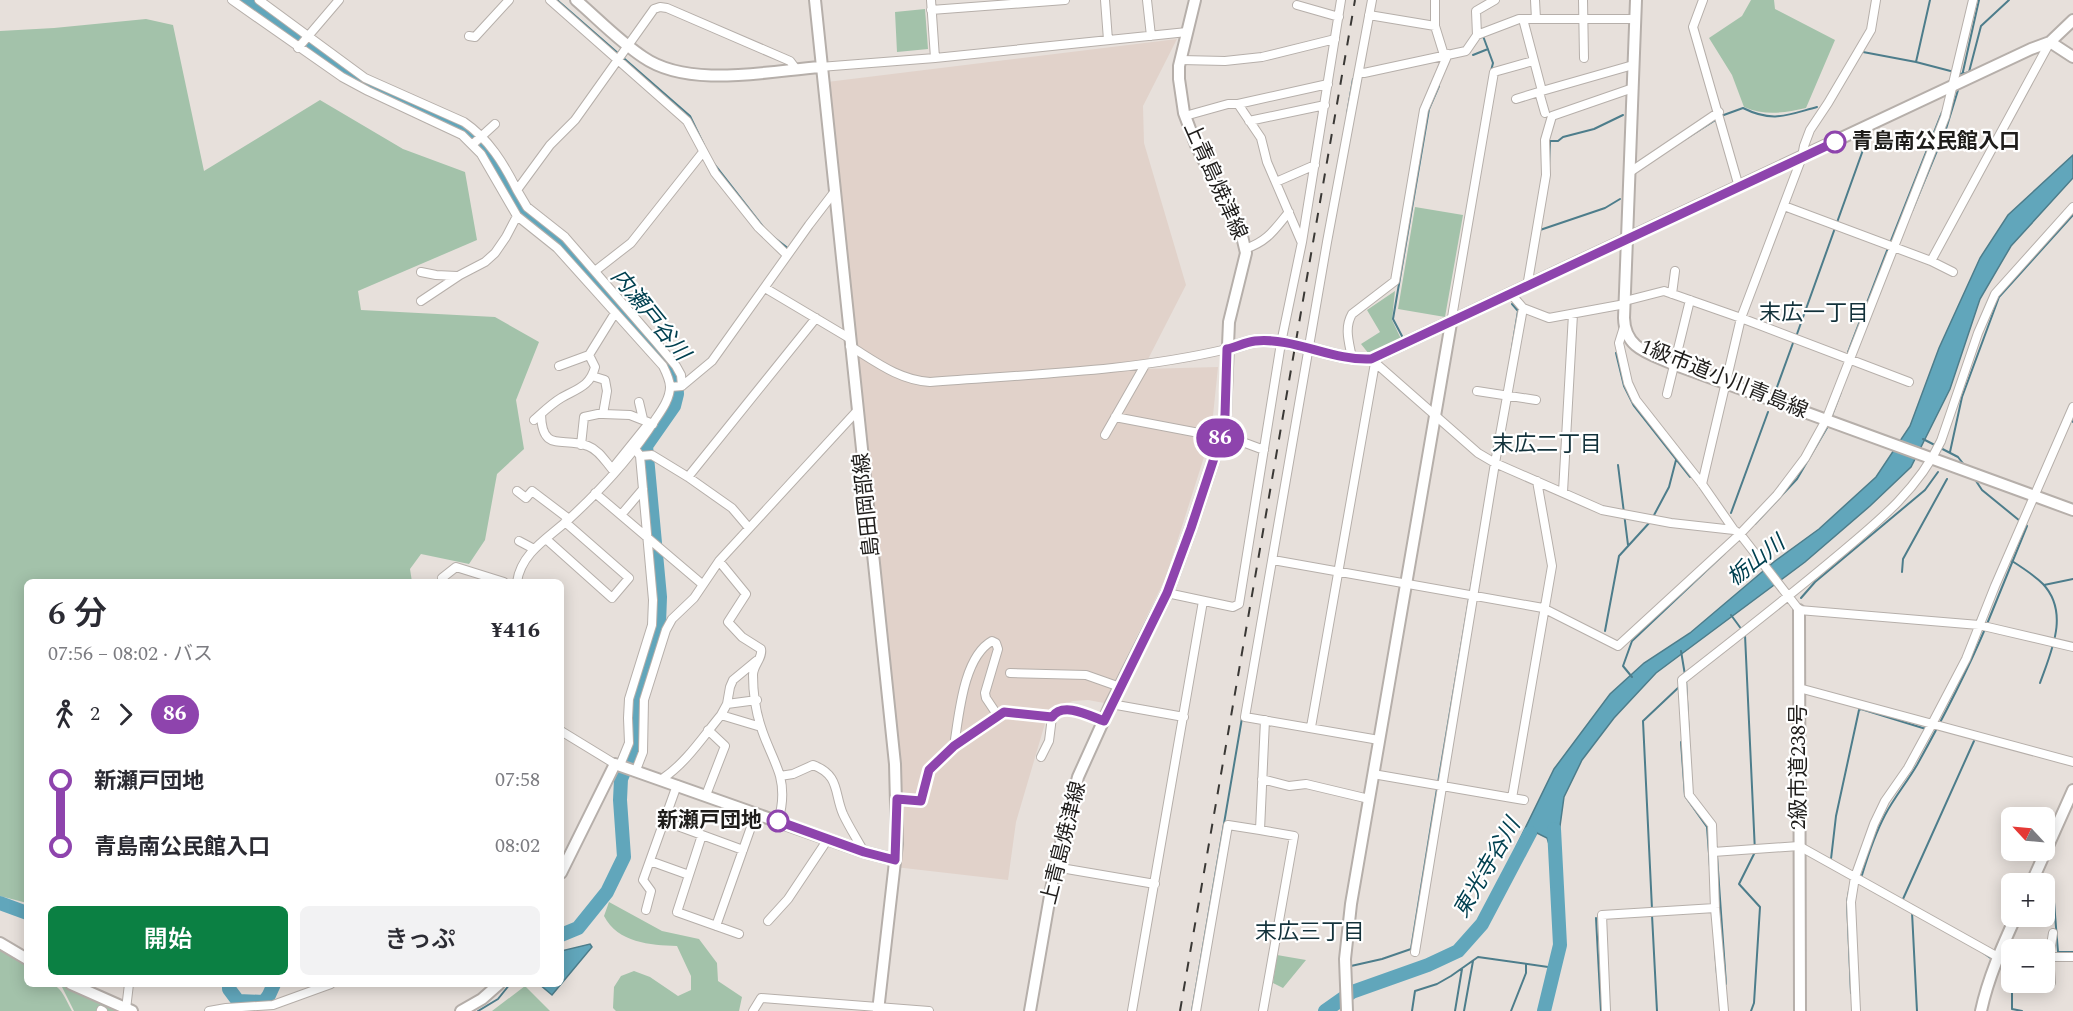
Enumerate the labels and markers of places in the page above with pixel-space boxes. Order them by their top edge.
place label: 青島南公民館入口 [1852,126,2020,158]
marker: 青島南公民館入口 [1824,131,1846,153]
place label: 新瀬戸団地 [657,805,762,837]
marker: 新瀬戸団地 [767,810,789,832]

